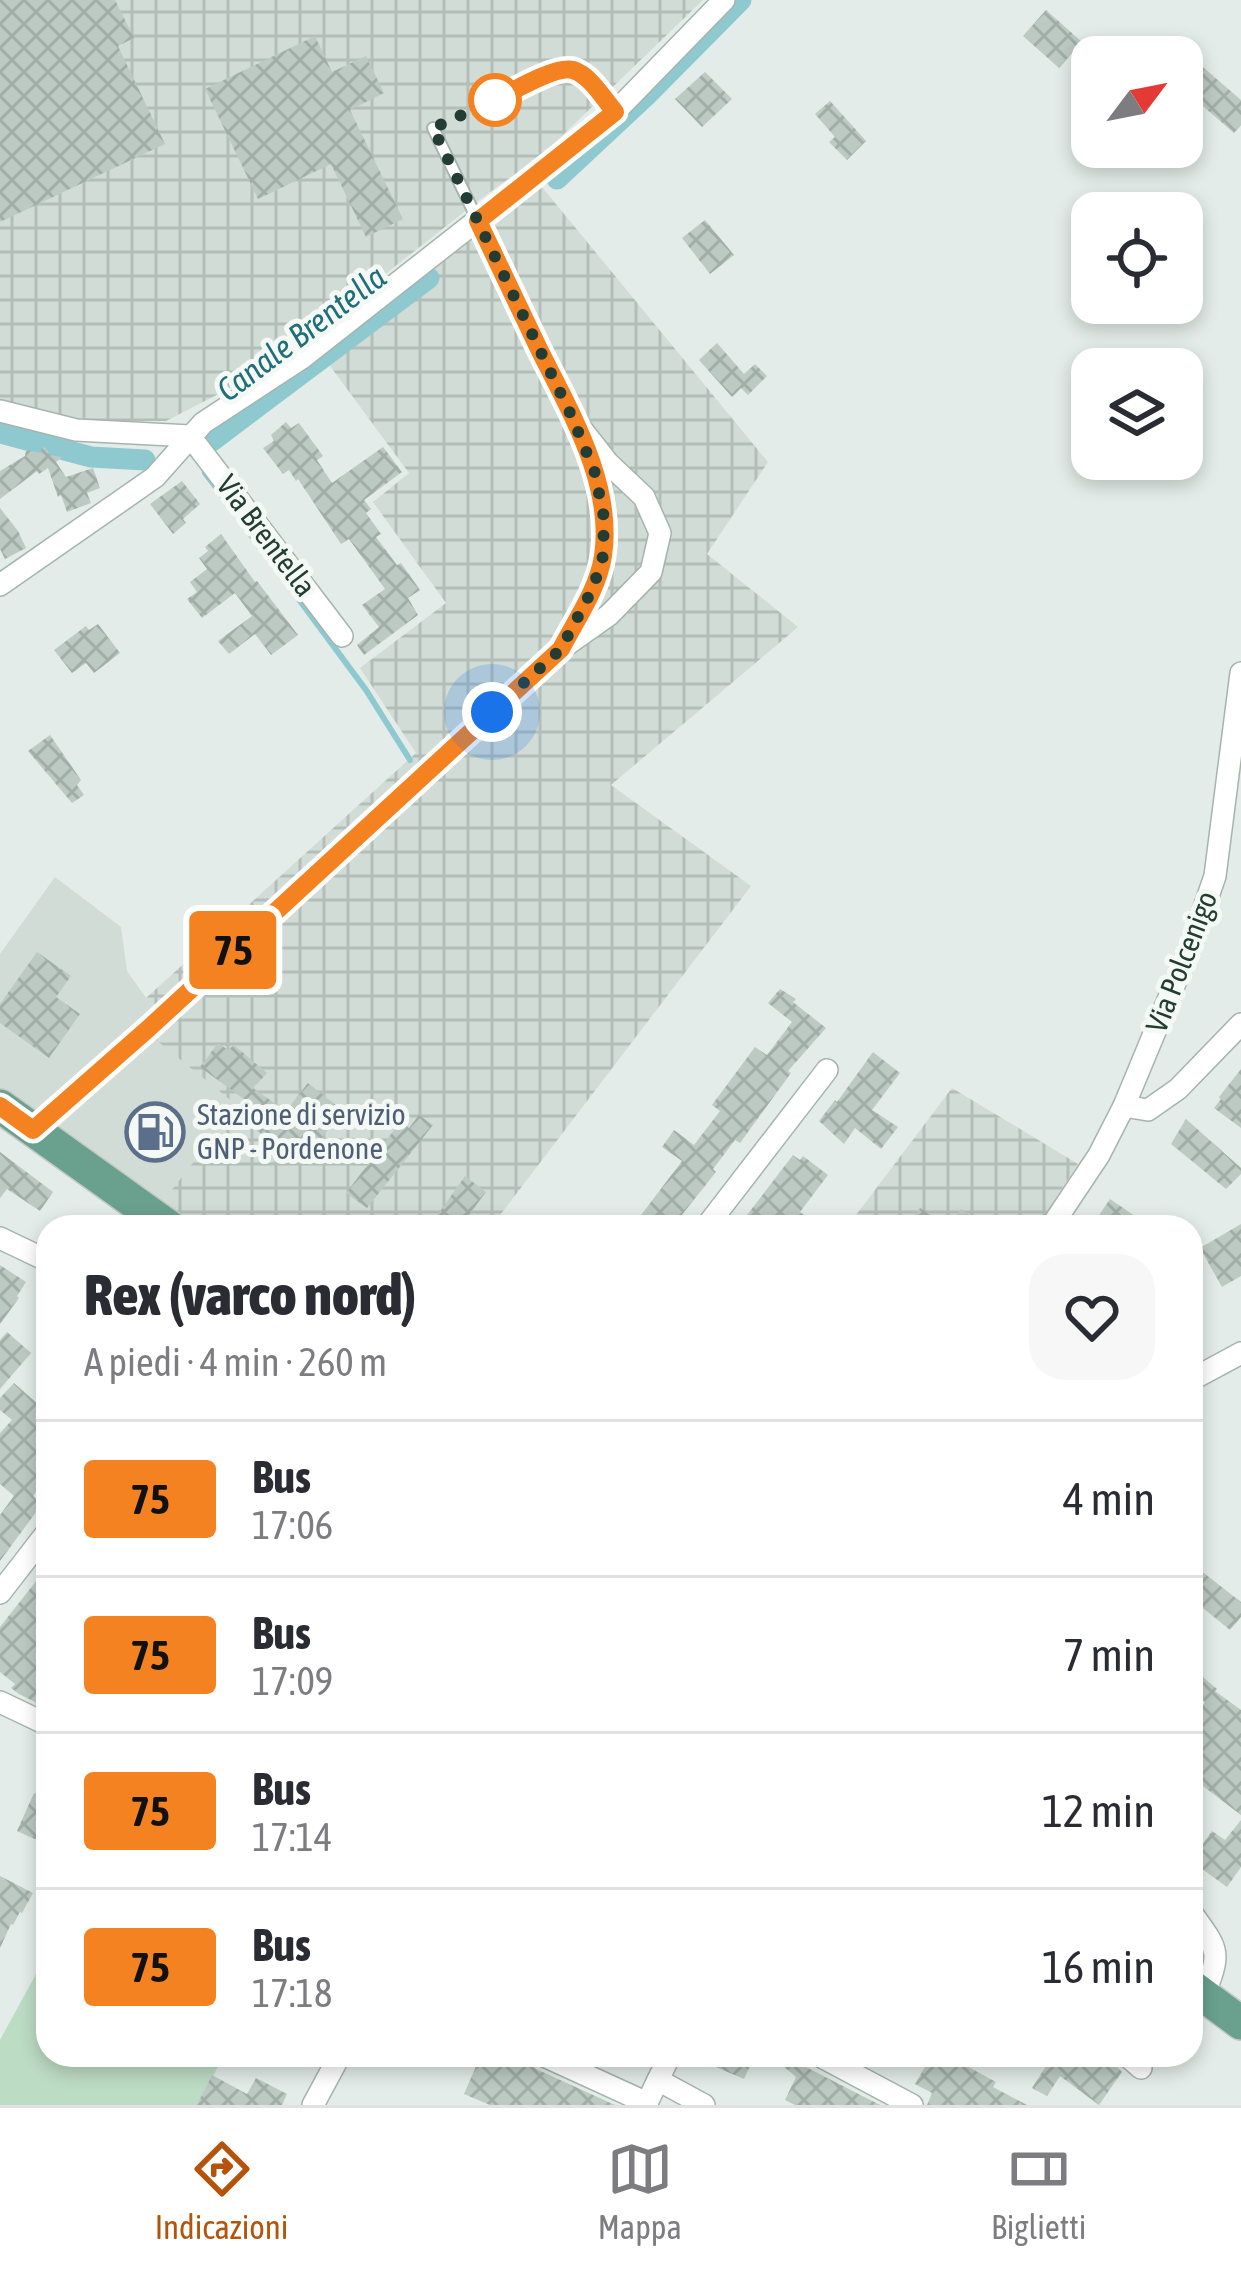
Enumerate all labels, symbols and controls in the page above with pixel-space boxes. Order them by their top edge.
north arrow [1071,36,1203,168]
map controls [1071,36,1203,480]
unlabelled marker [470,75,520,125]
button: locate [1071,192,1203,324]
water label: Canale Brentella [209,257,393,409]
button: layers [1071,348,1203,480]
street label: Via Brentella [210,468,323,603]
your location [462,682,522,742]
street label: Via Polcenigo [1139,886,1224,1037]
line badge: 75 [179,911,287,989]
text: 75 [213,926,253,974]
place label: Stazione di servizio GNP - Pordenone [197,1097,406,1165]
fuel station icon: Stazione di servizio GNP - Pordenone [124,1101,186,1163]
button: heart [1029,1254,1155,1380]
text: Rex (varco nord) [84,1262,416,1327]
text: A piedi · 4 min · 260 m [84,1340,387,1384]
text: Bus [252,1451,311,1503]
text: 4 min [1063,1473,1155,1525]
text: 75 [130,1475,170,1523]
text: 17:06 [252,1503,333,1547]
text: Bus [252,1607,311,1659]
text: 7 min [1063,1629,1155,1681]
text: 75 [130,1631,170,1679]
text: 17:09 [252,1659,333,1703]
text: Bus [252,1763,311,1815]
text: 12 min [1042,1785,1155,1837]
text: 75 [130,1787,170,1835]
text: 17:14 [252,1815,332,1859]
text: Bus [252,1919,311,1971]
text: 16 min [1042,1941,1155,1993]
text: 75 [130,1943,170,1991]
text: 17:18 [252,1971,332,2015]
tab: Indicazioni [155,2136,288,2246]
tab: Mappa [598,2136,682,2246]
tab: Biglietti [991,2136,1086,2246]

